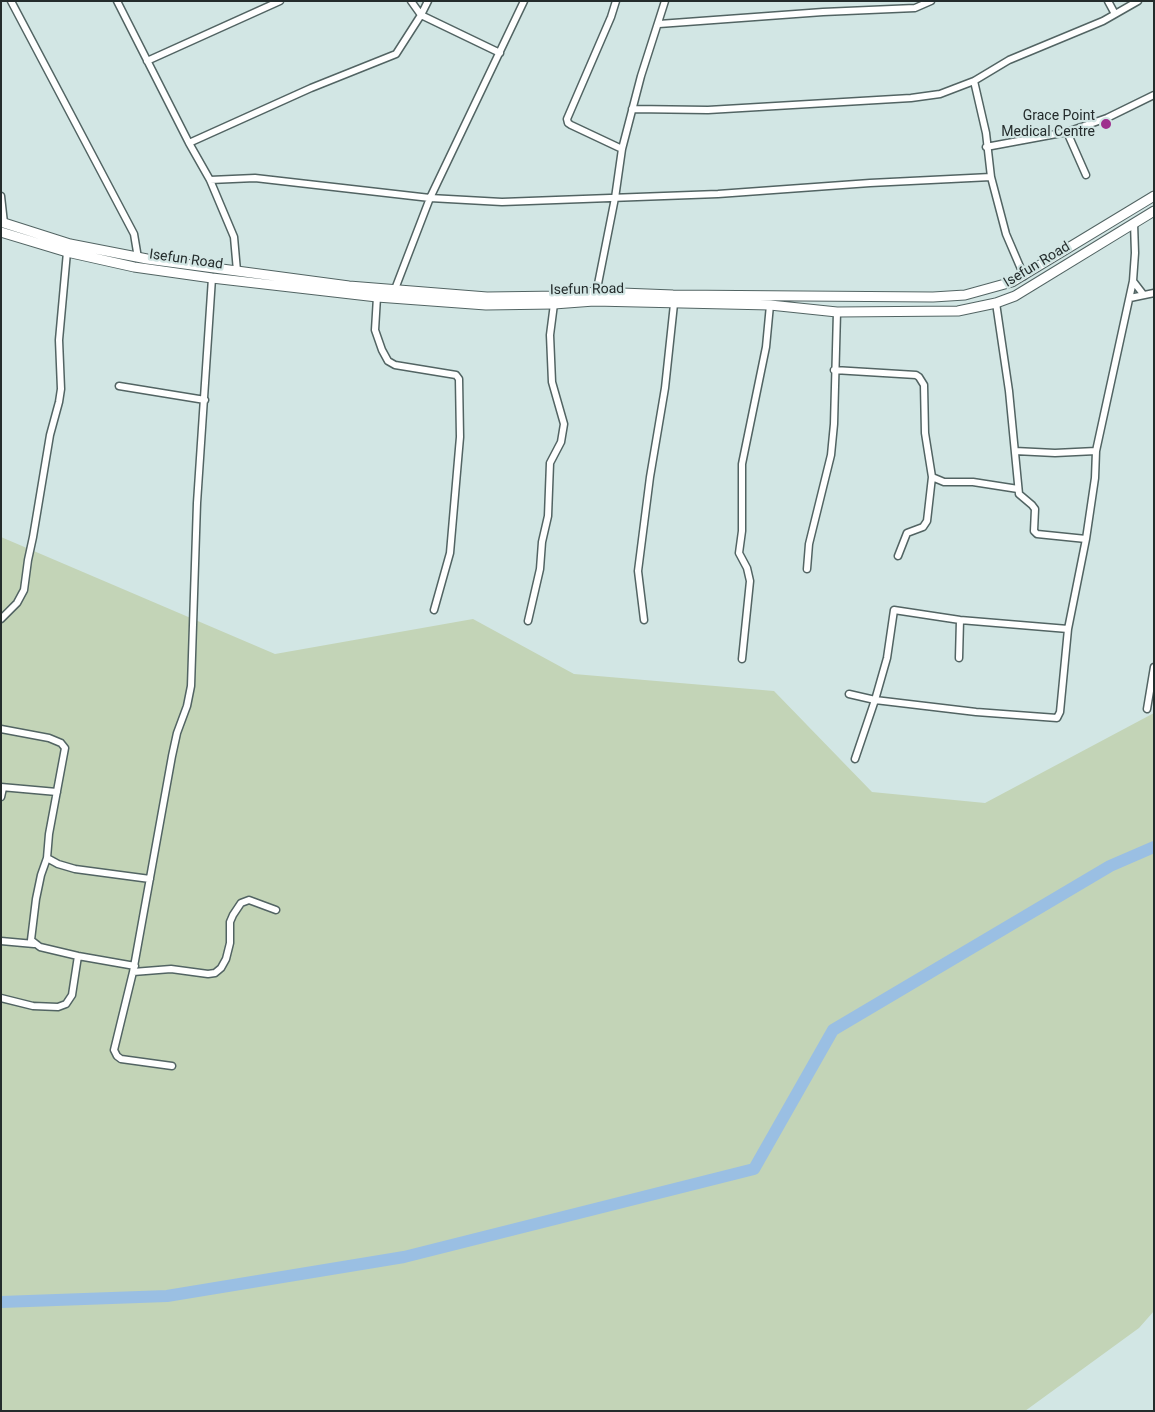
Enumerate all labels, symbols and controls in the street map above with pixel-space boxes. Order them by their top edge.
place label: Grace Point Medical Centre [1001,108,1095,140]
marker: Grace Point Medical Centre [1099,117,1113,131]
street label: Isefun Road [1001,239,1073,291]
street label: Isefun Road [148,247,224,273]
street label: Isefun Road [550,281,624,299]

